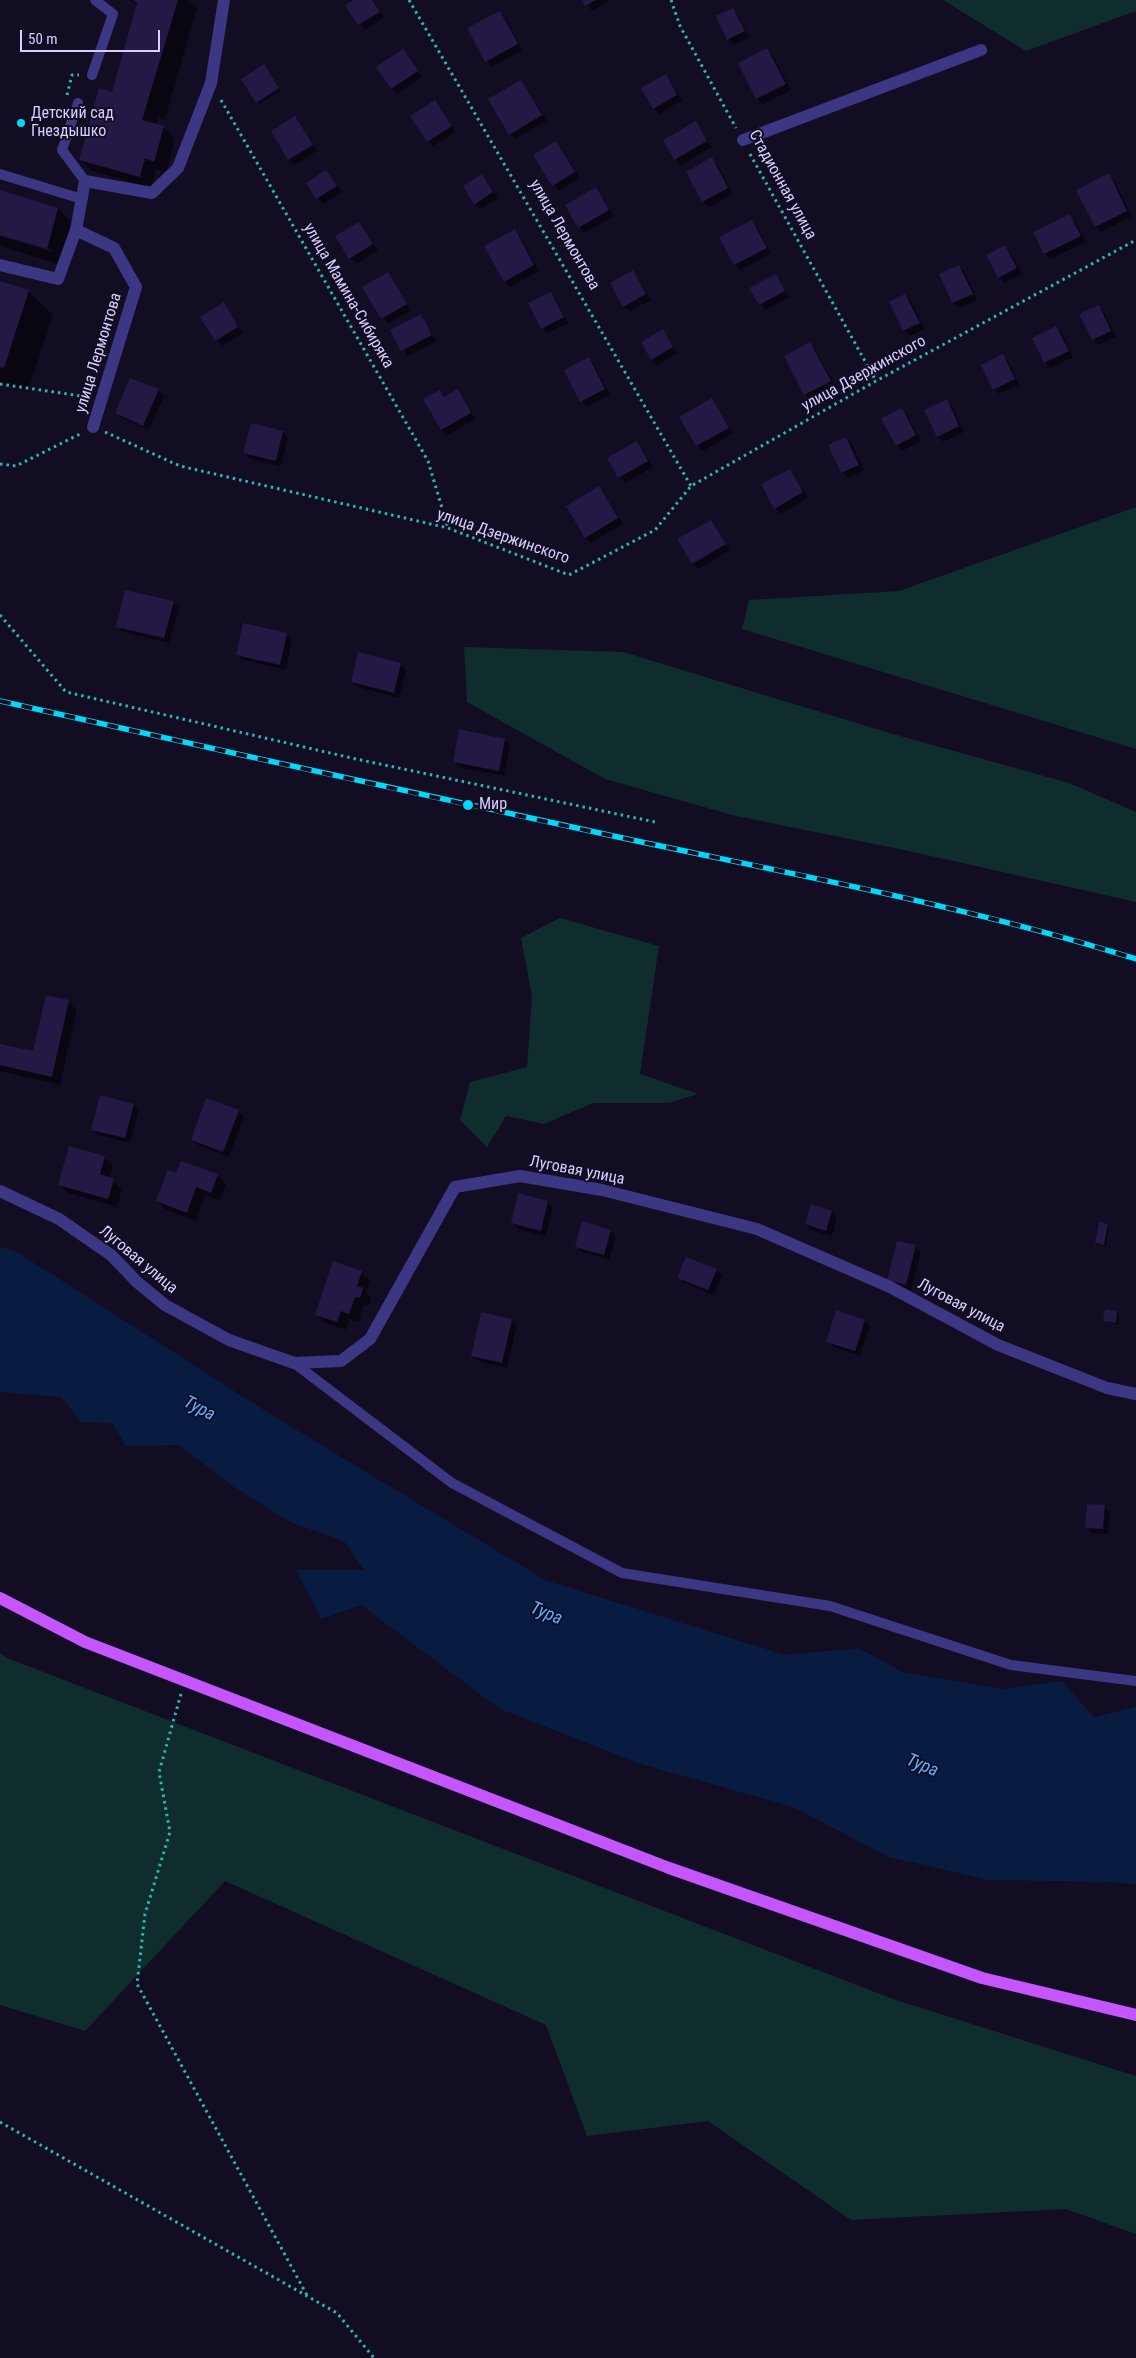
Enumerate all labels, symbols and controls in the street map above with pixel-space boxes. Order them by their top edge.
scale bar [22,20,162,52]
text: 50 m [28,30,58,48]
place label: Детский сад Гнездышко [31,104,114,142]
marker: Детский сад Гнездышко [15,117,27,129]
street label: Стадионная улица [744,127,820,243]
street label: улица Лермонтова [525,176,603,294]
street label: улица Мамина-Сибиряка [299,220,397,372]
street label: улица Лермонтова [72,291,126,415]
street label: улица Дзержинского [799,332,929,416]
street label: улица Дзержинского [434,505,572,569]
place label: Мир [479,795,507,815]
marker: Мир [461,798,475,812]
street label: Луговая улица [528,1152,626,1190]
street label: Луговая улица [95,1222,181,1298]
street label: Луговая улица [914,1275,1008,1337]
water label: Тура [180,1392,218,1426]
water label: Тура [527,1598,565,1630]
water label: Тура [903,1750,941,1782]

